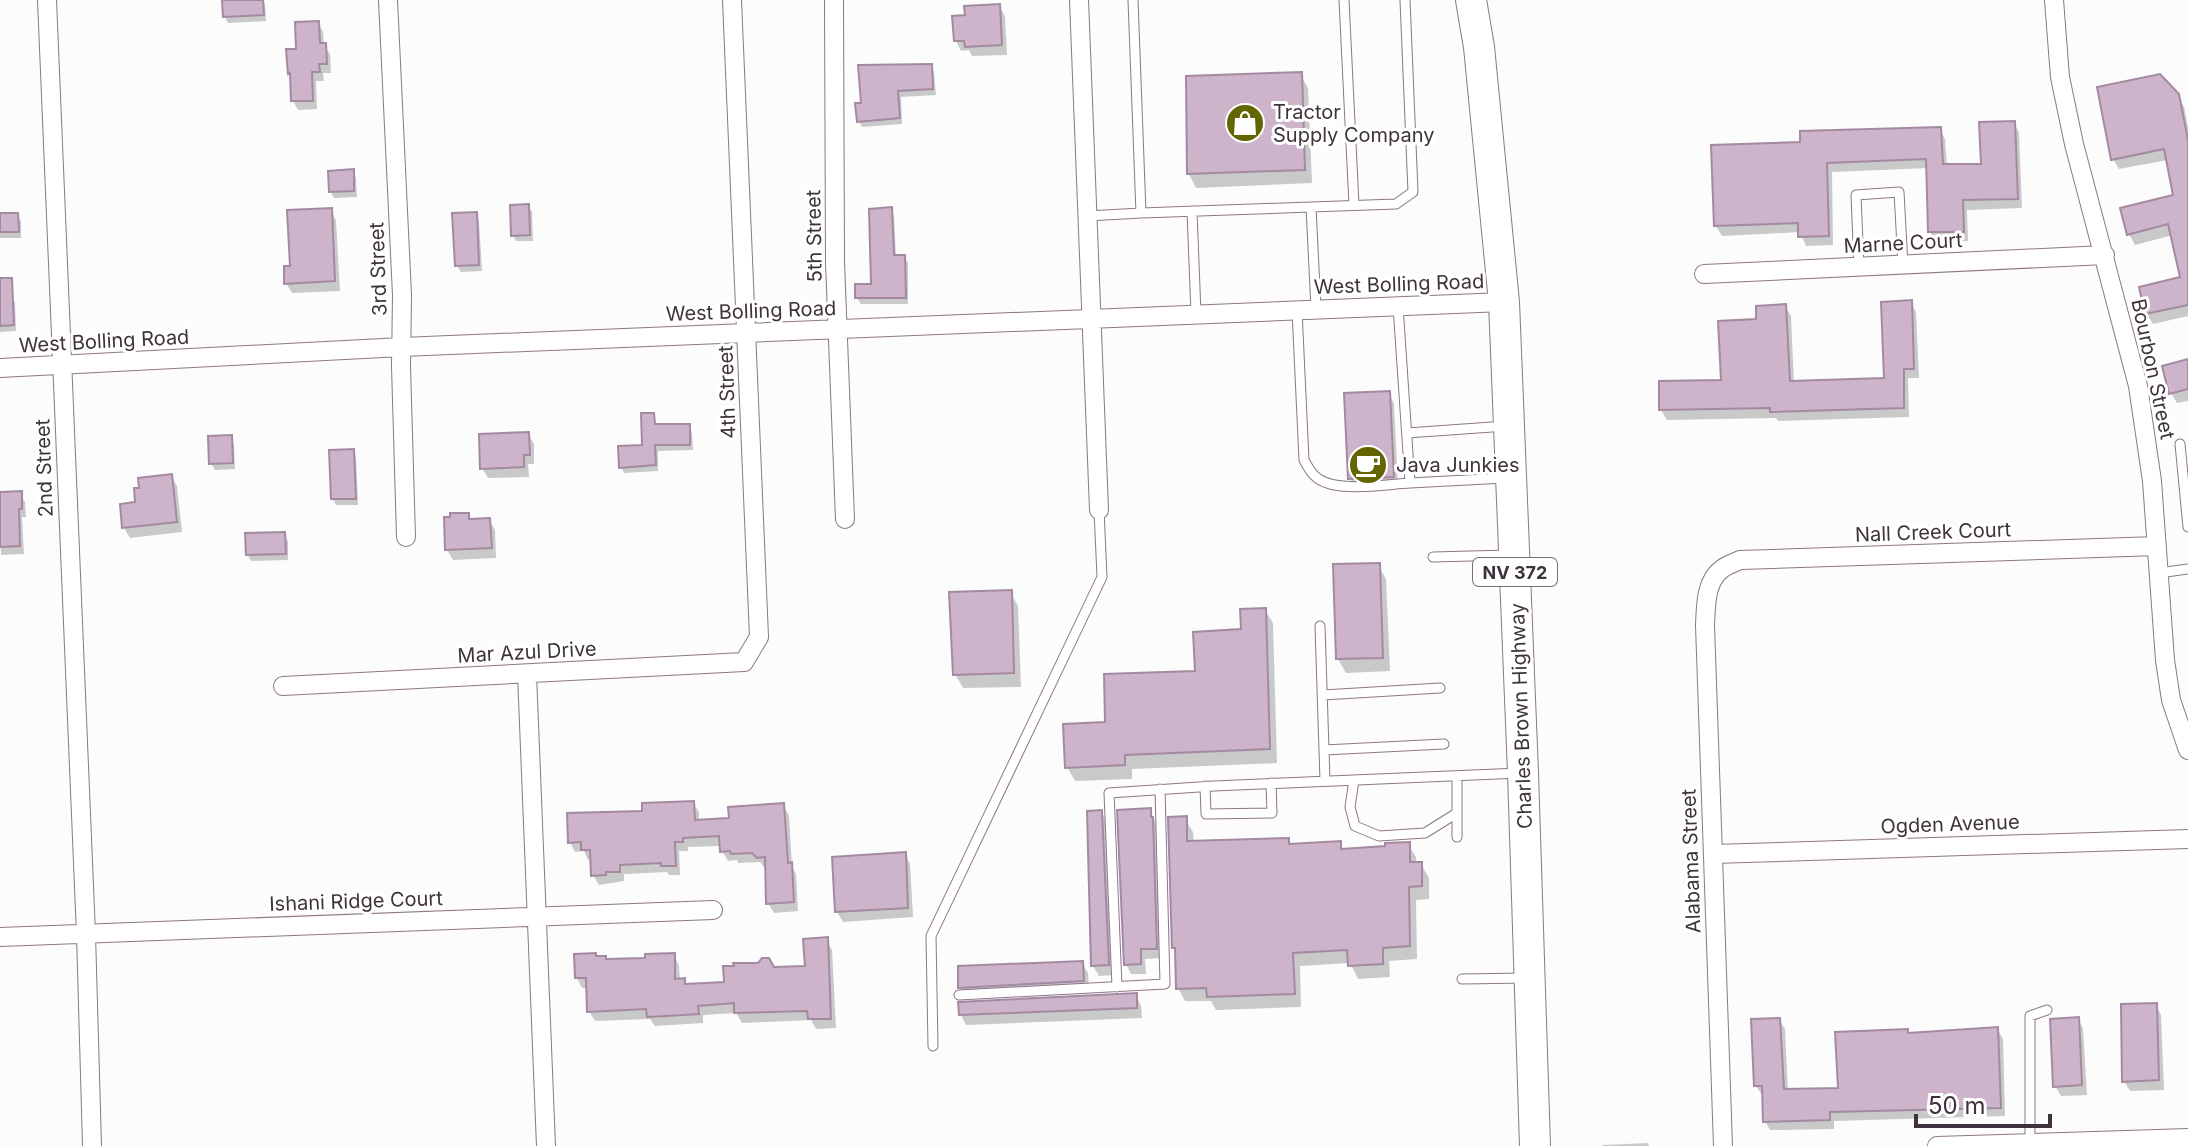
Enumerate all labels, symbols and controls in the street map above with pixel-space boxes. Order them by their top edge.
place label: Tractor Supply Company [1273,100,1435,147]
shop icon: Tractor Supply Company [1224,102,1266,144]
street label: 5th Street [801,189,827,282]
street label: 3rd Street [364,221,392,316]
street label: Marne Court [1843,228,1964,258]
street label: West Bolling Road [1313,269,1485,299]
street label: West Bolling Road [665,296,837,326]
street label: Bourbon Street [2126,297,2180,442]
street label: West Bolling Road [18,325,190,357]
street label: 4th Street [713,344,741,439]
street label: 2nd Street [30,418,58,518]
cafe icon: Java Junkies [1347,444,1389,486]
place label: Java Junkies [1396,453,1519,477]
street label: Nall Creek Court [1855,517,2012,547]
road number: NV 372 [1473,558,1557,586]
street label: Charles Brown Highway [1505,603,1537,829]
street label: Mar Azul Drive [457,636,597,668]
street label: Alabama Street [1676,788,1706,934]
street label: Ogden Avenue [1880,810,2020,838]
street label: Ishani Ridge Court [269,886,444,916]
scale bar [1916,1078,2050,1128]
text: 50 m [1928,1091,1986,1120]

